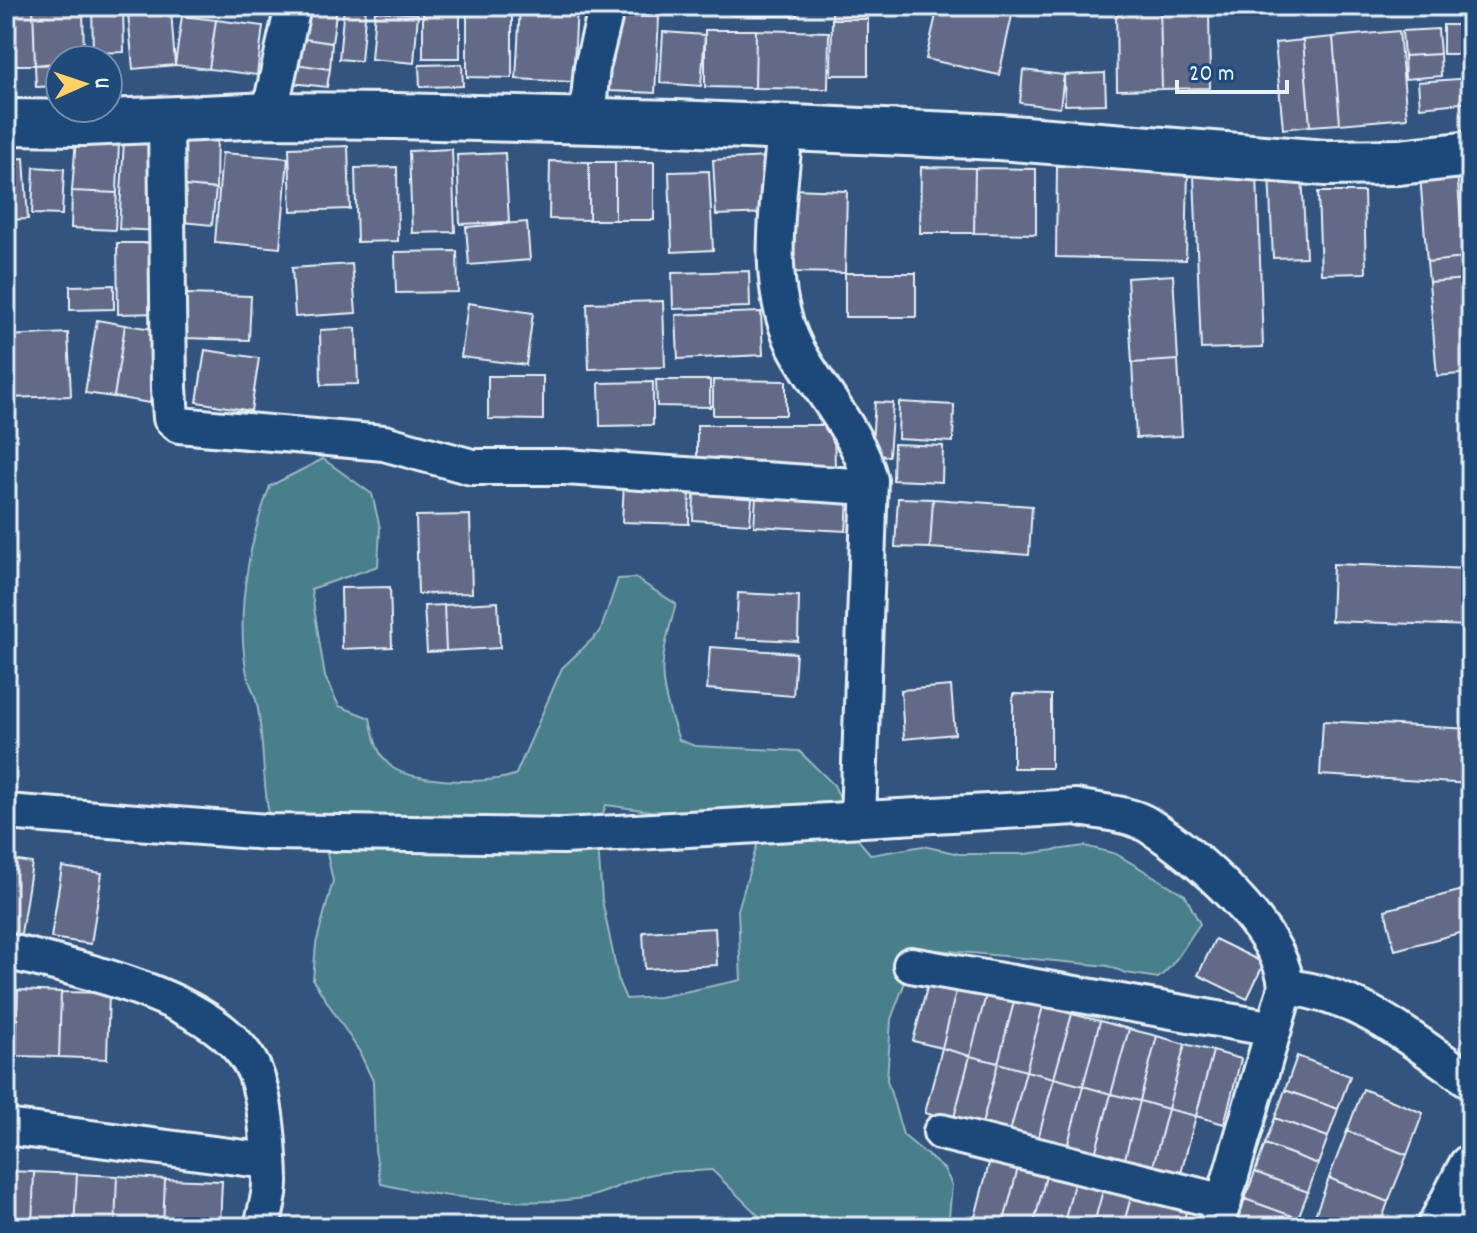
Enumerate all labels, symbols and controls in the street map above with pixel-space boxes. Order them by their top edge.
north arrow [44,44,124,124]
scale bar [1177,44,1287,94]
text: 20 m [1189,58,1235,92]
text: U [85,77,116,89]

